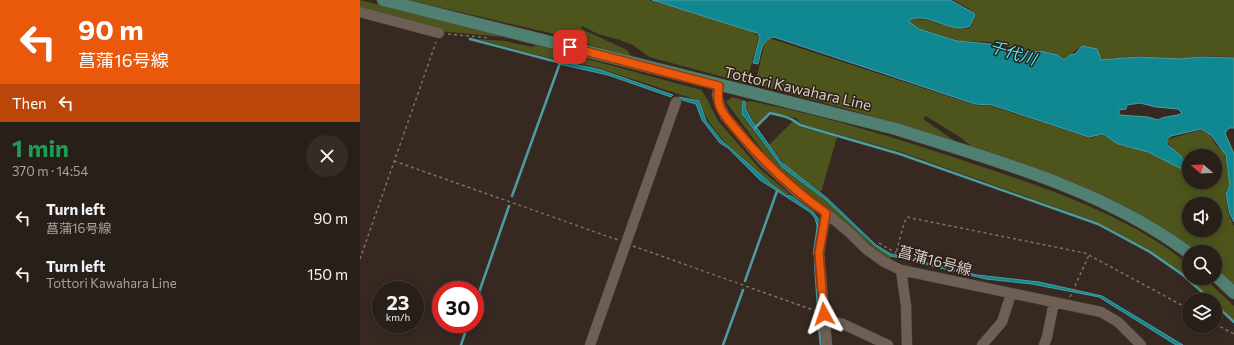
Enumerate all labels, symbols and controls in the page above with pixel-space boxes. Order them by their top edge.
text: 90 m [78,12,144,46]
icon: left [12,16,64,68]
pin [553,30,587,64]
icon: arrive [559,36,581,58]
water label: 千代川 [987,36,1041,69]
text: 菖蒲16号線 [78,49,169,71]
street label: Tottori Kawahara Line [723,62,873,114]
icon: left [55,92,77,114]
text: Then [12,94,47,112]
text: 1 min [12,133,69,162]
button: close [306,135,348,177]
north arrow [1182,149,1222,189]
map controls [1182,149,1222,333]
text: 370 m · 14:54 [12,163,88,179]
button: sound [1182,197,1222,237]
text: Turn left [46,200,105,218]
icon: left [12,207,34,229]
text: 90 m [313,209,348,227]
text: 菖蒲16号線 [46,220,111,236]
street label: 菖蒲16号線 [896,242,974,278]
button: search [1182,245,1222,285]
text: Turn left [46,257,105,275]
icon: left [12,263,34,285]
text: 150 m [307,265,348,283]
text: Tottori Kawahara Line [46,275,177,291]
speed limit sign: 30 [432,281,484,333]
text: 23 [386,290,410,314]
position arrow [803,293,845,335]
button: layers [1182,293,1222,333]
text: km/h [386,311,410,323]

